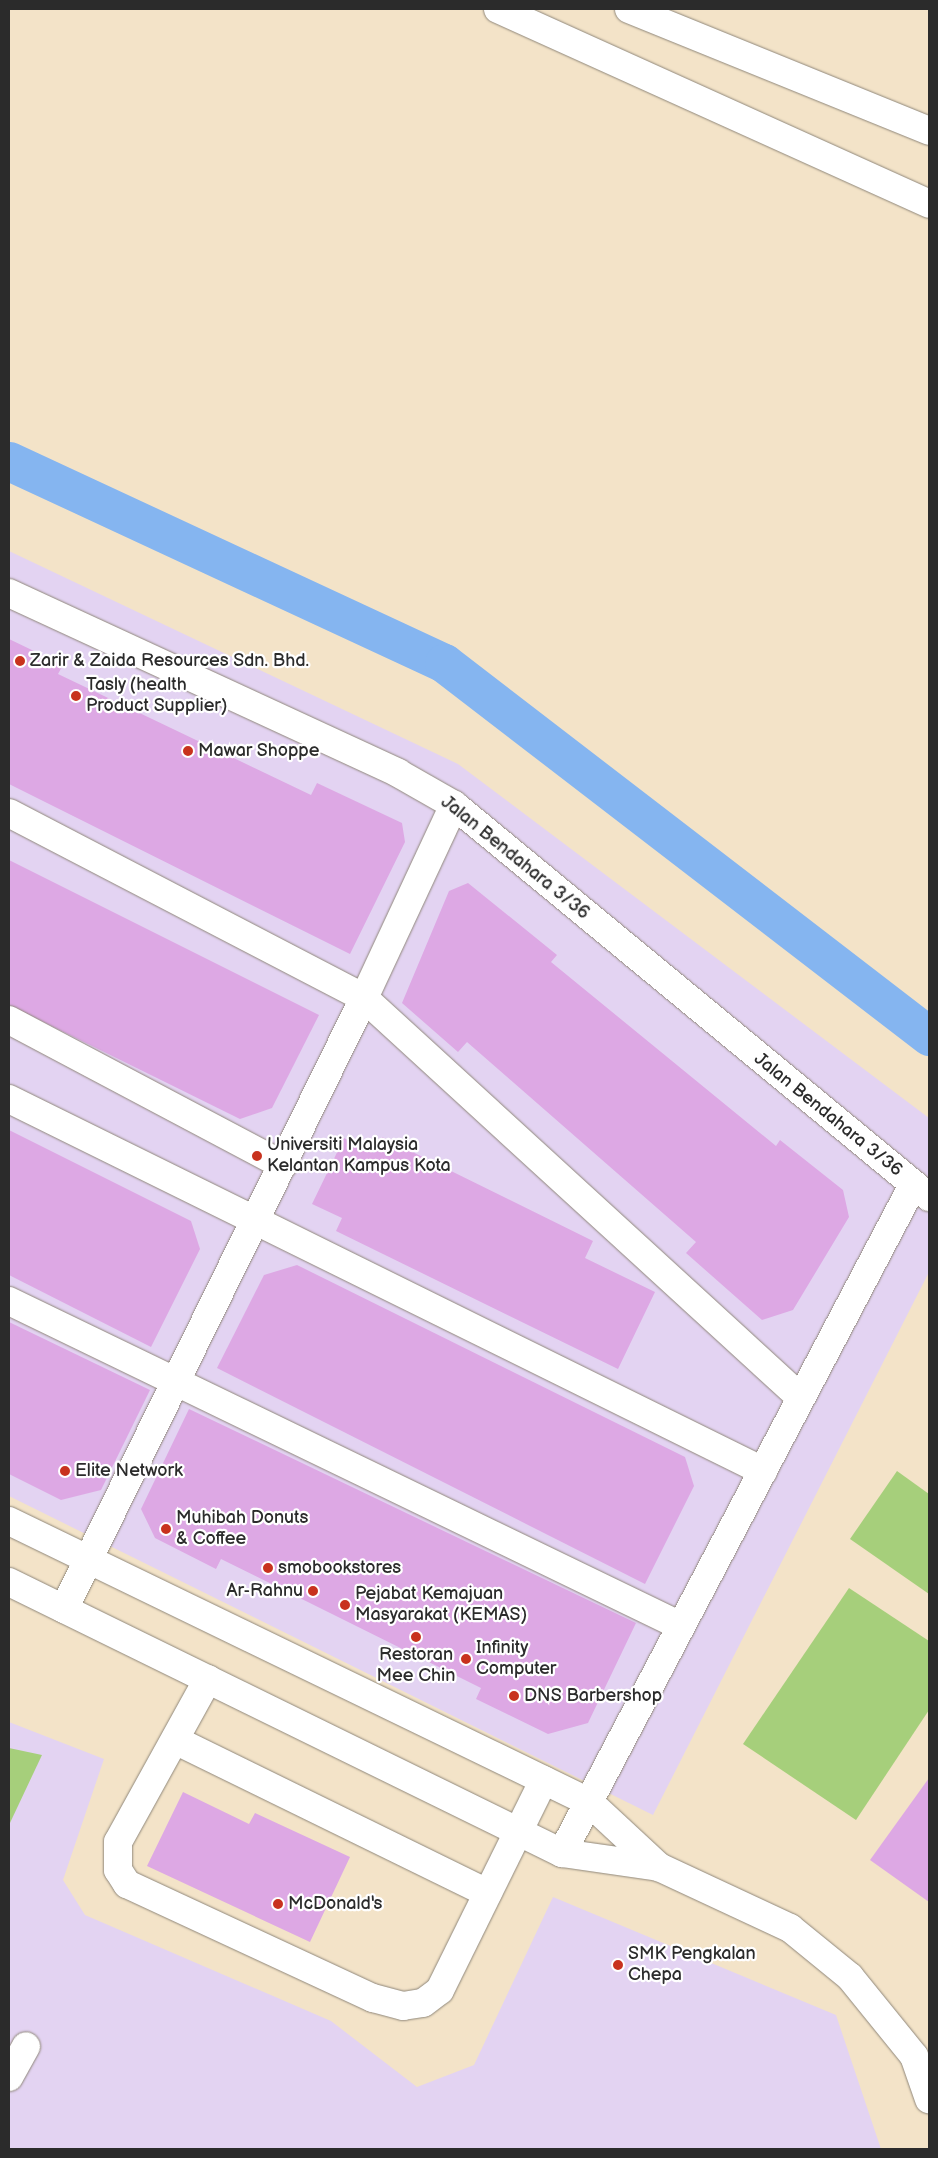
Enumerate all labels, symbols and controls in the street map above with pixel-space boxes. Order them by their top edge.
place label: Zarir & Zaida Resources Sdn. Bhd. [30,650,309,672]
marker: Zarir & Zaida Resources Sdn. Bhd. [14,655,26,667]
place label: Tasly (health Product Supplier) [86,675,228,718]
marker: Tasly (health Product Supplier) [70,690,82,702]
place label: Mawar Shoppe [198,740,320,762]
marker: Mawar Shoppe [182,745,194,757]
street label: Jalan Bendahara 3/36 [436,792,594,924]
street label: Jalan Bendahara 3/36 [749,1049,907,1181]
place label: Universiti Malaysia Kelantan Kampus Kota [267,1135,451,1178]
marker: Universiti Malaysia Kelantan Kampus Kota [251,1150,263,1162]
place label: Elite Network [75,1460,183,1482]
marker: Elite Network [59,1465,71,1477]
place label: Muhibah Donuts & Coffee [176,1508,308,1550]
marker: Muhibah Donuts & Coffee [160,1523,172,1535]
place label: smobookstores [278,1557,401,1579]
marker: smobookstores [262,1562,274,1574]
place label: Ar-Rahnu [226,1580,303,1602]
place label: Pejabat Kemajuan Masyarakat (KEMAS) [355,1584,527,1626]
marker: Ar-Rahnu [307,1585,319,1597]
marker: Pejabat Kemajuan Masyarakat (KEMAS) [339,1599,351,1611]
marker: Restoran Mee Chin [410,1631,422,1643]
place label: Infinity Computer [476,1638,556,1680]
place label: Restoran Mee Chin [377,1645,455,1688]
marker: Infinity Computer [460,1653,472,1665]
place label: DNS Barbershop [524,1685,662,1707]
marker: DNS Barbershop [508,1690,520,1702]
place label: McDonald's [288,1893,382,1915]
marker: McDonald's [272,1898,284,1910]
place label: SMK Pengkalan Chepa [628,1944,756,1986]
marker: SMK Pengkalan Chepa [612,1959,624,1971]

